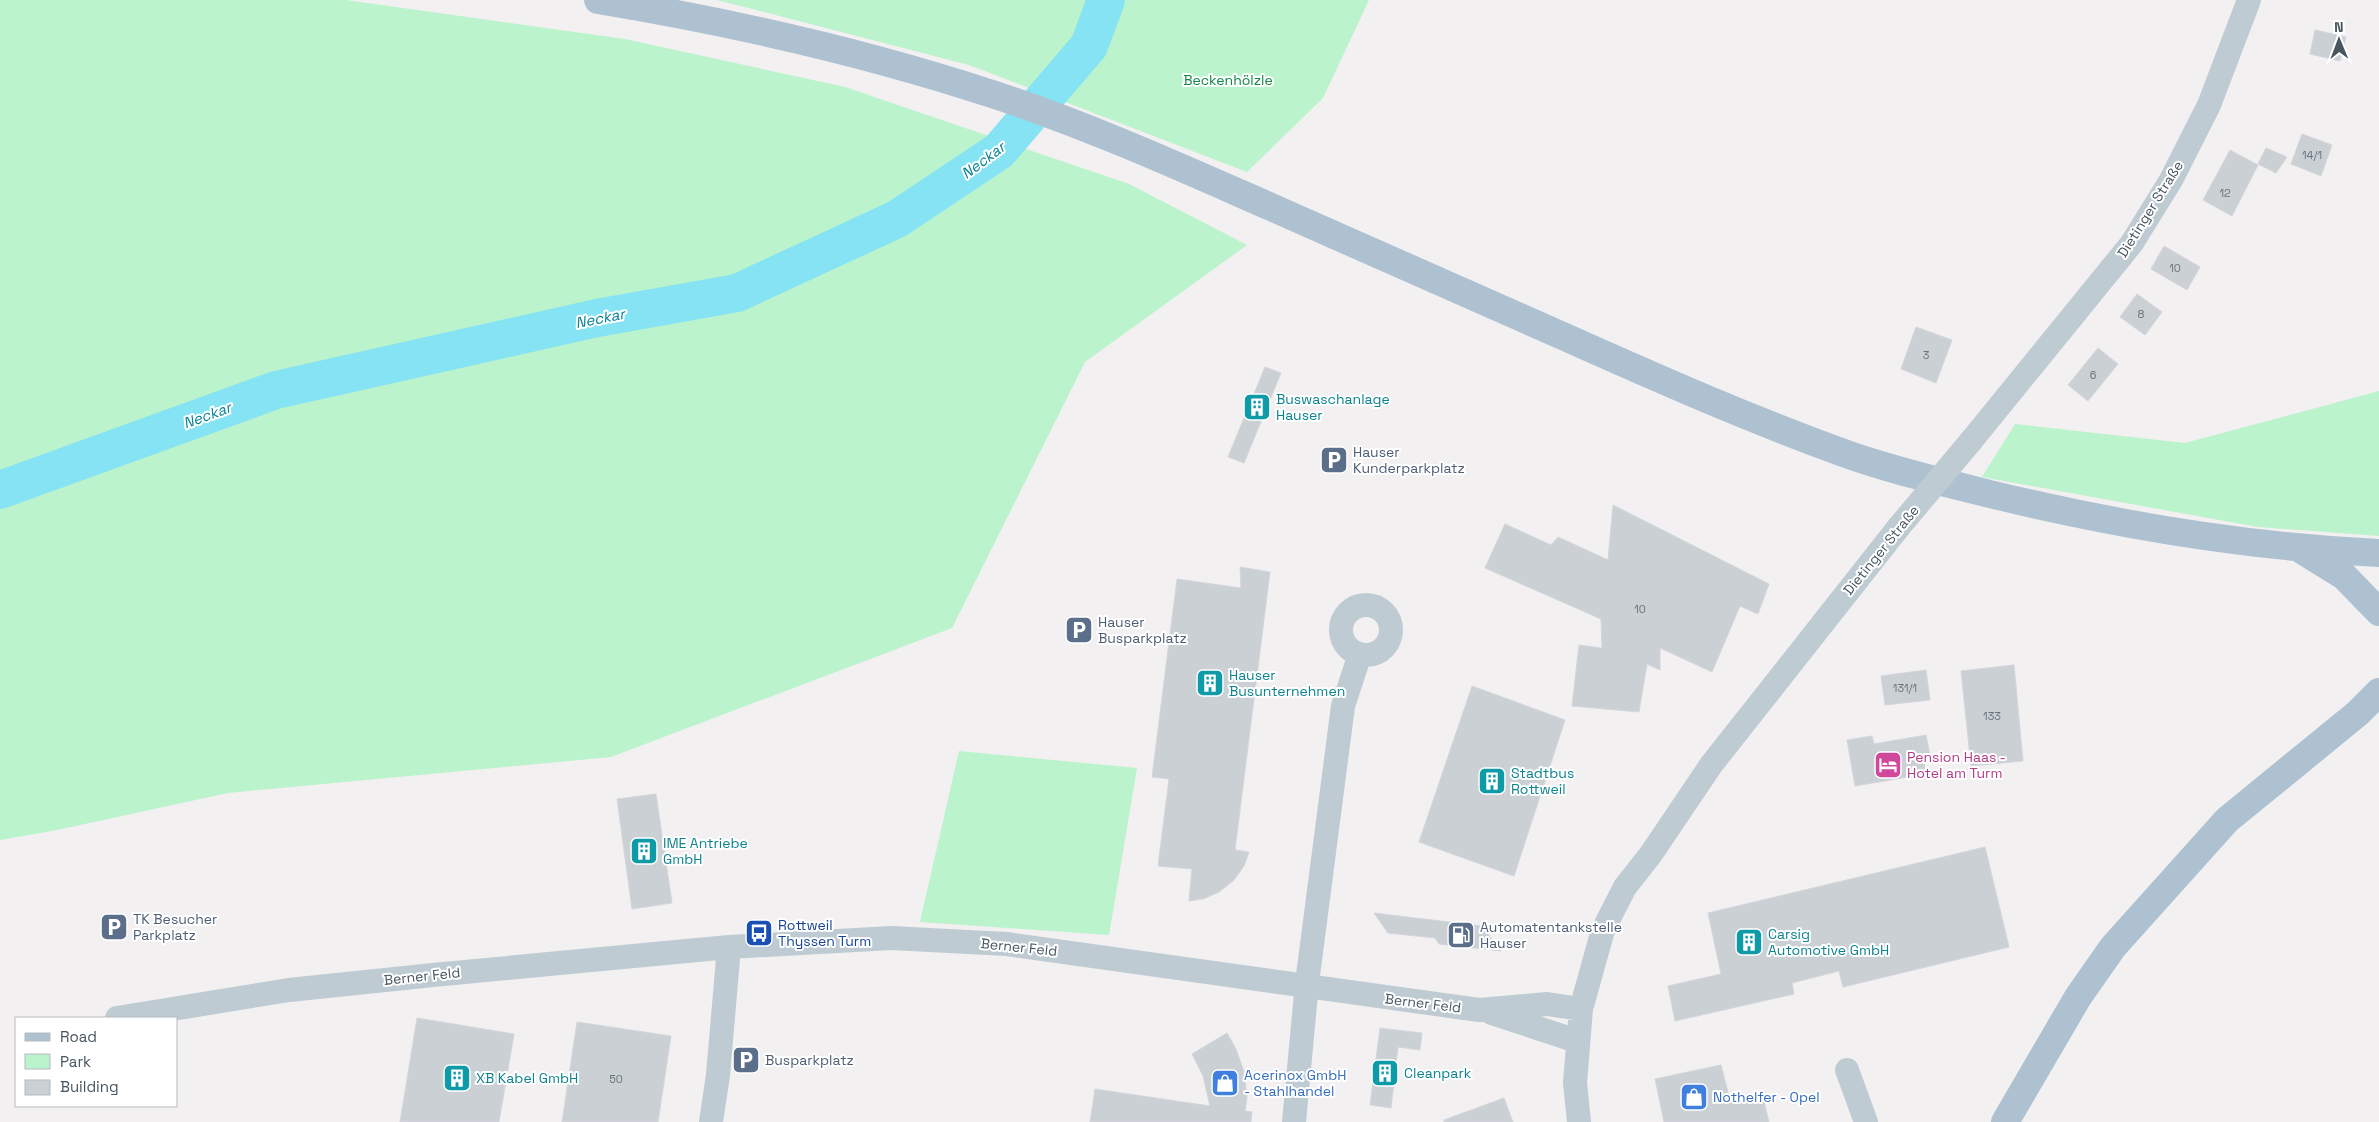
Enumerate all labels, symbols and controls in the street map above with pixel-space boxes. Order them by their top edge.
north arrow [2314,15,2364,65]
text: N [2334,18,2344,36]
park label: Beckenhölzle [1183,71,1273,89]
water label: Neckar [957,137,1010,183]
house number: 14/1 [2302,148,2322,162]
street label: Dietinger Straße [2113,157,2187,261]
house number: 12 [2219,186,2231,200]
house number: 10 [2169,261,2181,275]
water label: Neckar [574,304,628,332]
house number: 8 [2138,307,2145,321]
house number: 3 [1923,348,1930,362]
house number: 6 [2090,368,2097,382]
place label: Buswaschanlage Hauser [1276,390,1390,424]
building icon: Buswaschanlage Hauser [1242,392,1272,422]
water label: Neckar [180,397,235,432]
place label: Hauser Kunderparkplatz [1353,443,1465,477]
parking icon: Hauser Kunderparkplatz [1319,445,1349,475]
street label: Dietinger Straße [1839,501,1923,599]
house number: 10 [1634,602,1646,616]
place label: Hauser Busparkplatz [1098,613,1187,647]
parking icon: Hauser Busparkplatz [1064,615,1094,645]
place label: Hauser Busunternehmen [1229,666,1345,700]
building icon: Hauser Busunternehmen [1195,668,1225,698]
house number: 131/1 [1893,681,1917,695]
house number: 133 [1983,709,2001,723]
place label: Pension Haas - Hotel am Turm [1907,748,2006,782]
hotel icon: Pension Haas - Hotel am Turm [1873,750,1903,780]
place label: Stadtbus Rottweil [1511,764,1574,798]
building icon: Stadtbus Rottweil [1477,766,1507,796]
place label: IME Antriebe GmbH [663,834,748,868]
building icon: IME Antriebe GmbH [629,836,659,866]
place label: TK Besucher Parkplatz [133,910,217,944]
parking icon: TK Besucher Parkplatz [99,912,129,942]
place label: Rottweil Thyssen Turm [778,916,871,950]
bus stop icon: Rottweil Thyssen Turm [744,918,774,948]
place label: Automatentankstelle Hauser [1480,918,1622,952]
fuel station icon: Automatentankstelle Hauser [1446,920,1476,950]
place label: Carsig Automotive GmbH [1768,925,1889,959]
building icon: Carsig Automotive GmbH [1734,927,1764,957]
street label: Berner Feld [980,934,1058,960]
street label: Berner Feld [383,963,461,989]
street label: Berner Feld [1384,989,1462,1017]
legend [15,1017,178,1107]
text: Road [60,1027,97,1046]
parking icon: Busparkplatz [731,1045,761,1075]
place label: Busparkplatz [765,1051,854,1069]
text: Park [60,1052,91,1071]
building icon: Cleanpark [1370,1058,1400,1088]
building icon: XB Kabel GmbH [442,1063,472,1093]
place label: Cleanpark [1404,1064,1472,1082]
place label: Acerinox GmbH - Stahlhandel [1244,1066,1346,1100]
shop icon: Acerinox GmbH - Stahlhandel [1210,1068,1240,1098]
place label: XB Kabel GmbH [476,1069,578,1087]
house number: 50 [609,1072,623,1086]
text: Building [60,1077,119,1096]
shop icon: Nothelfer - Opel [1679,1082,1709,1112]
place label: Nothelfer - Opel [1713,1088,1820,1106]

